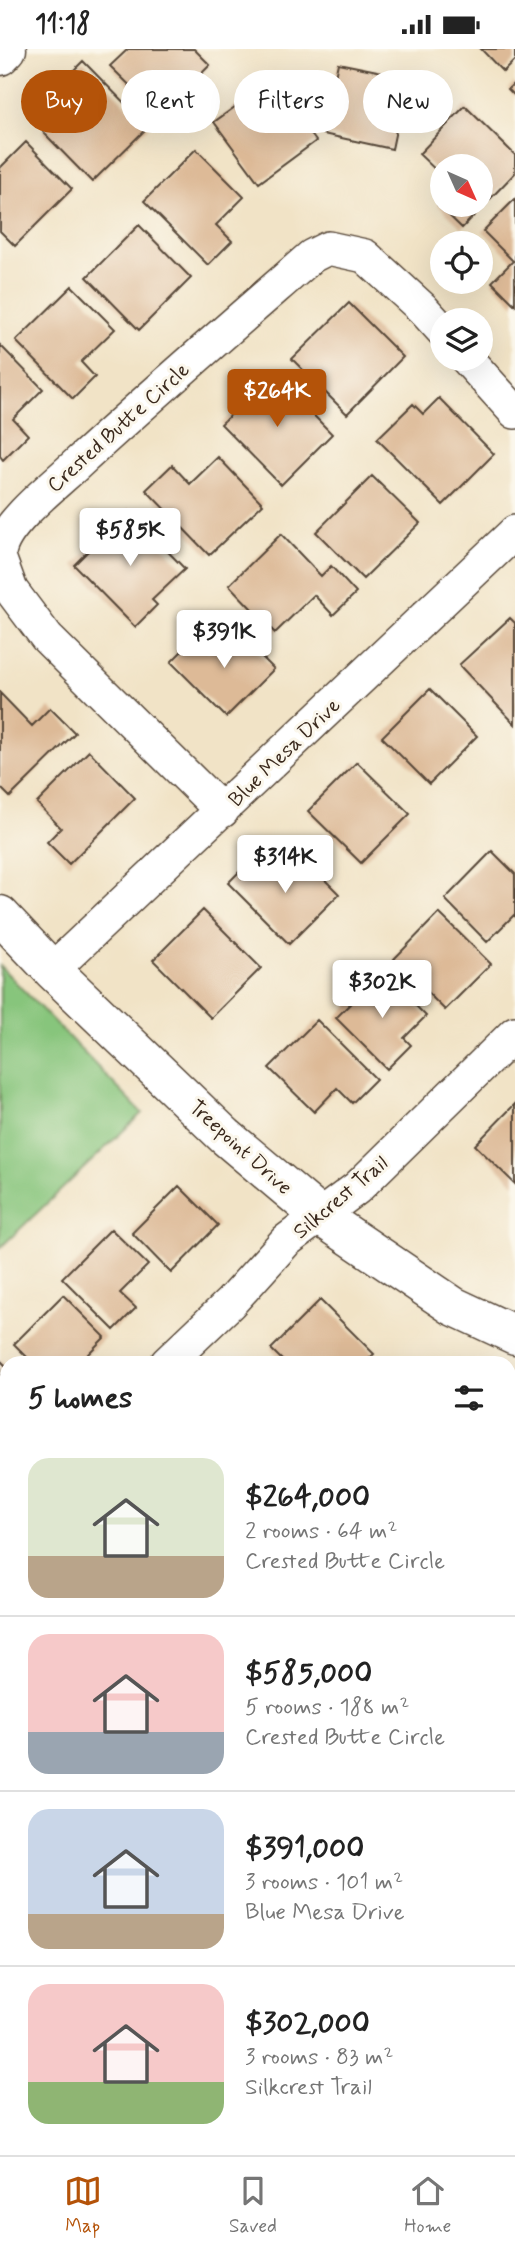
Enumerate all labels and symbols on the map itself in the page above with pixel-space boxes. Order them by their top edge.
north arrow [430,154,494,217]
street label: Crested Butte Circle [41,356,196,499]
pin: $264K [228,369,326,429]
pin: $585K [81,509,179,568]
pin: $391K [175,611,273,670]
street label: Blue Mesa Drive [223,692,347,813]
pin: $314K [236,835,334,895]
pin: $302K [333,961,431,1020]
street label: Treepoint Drive [183,1094,298,1202]
street label: Silkcrest Trail [287,1150,394,1246]

